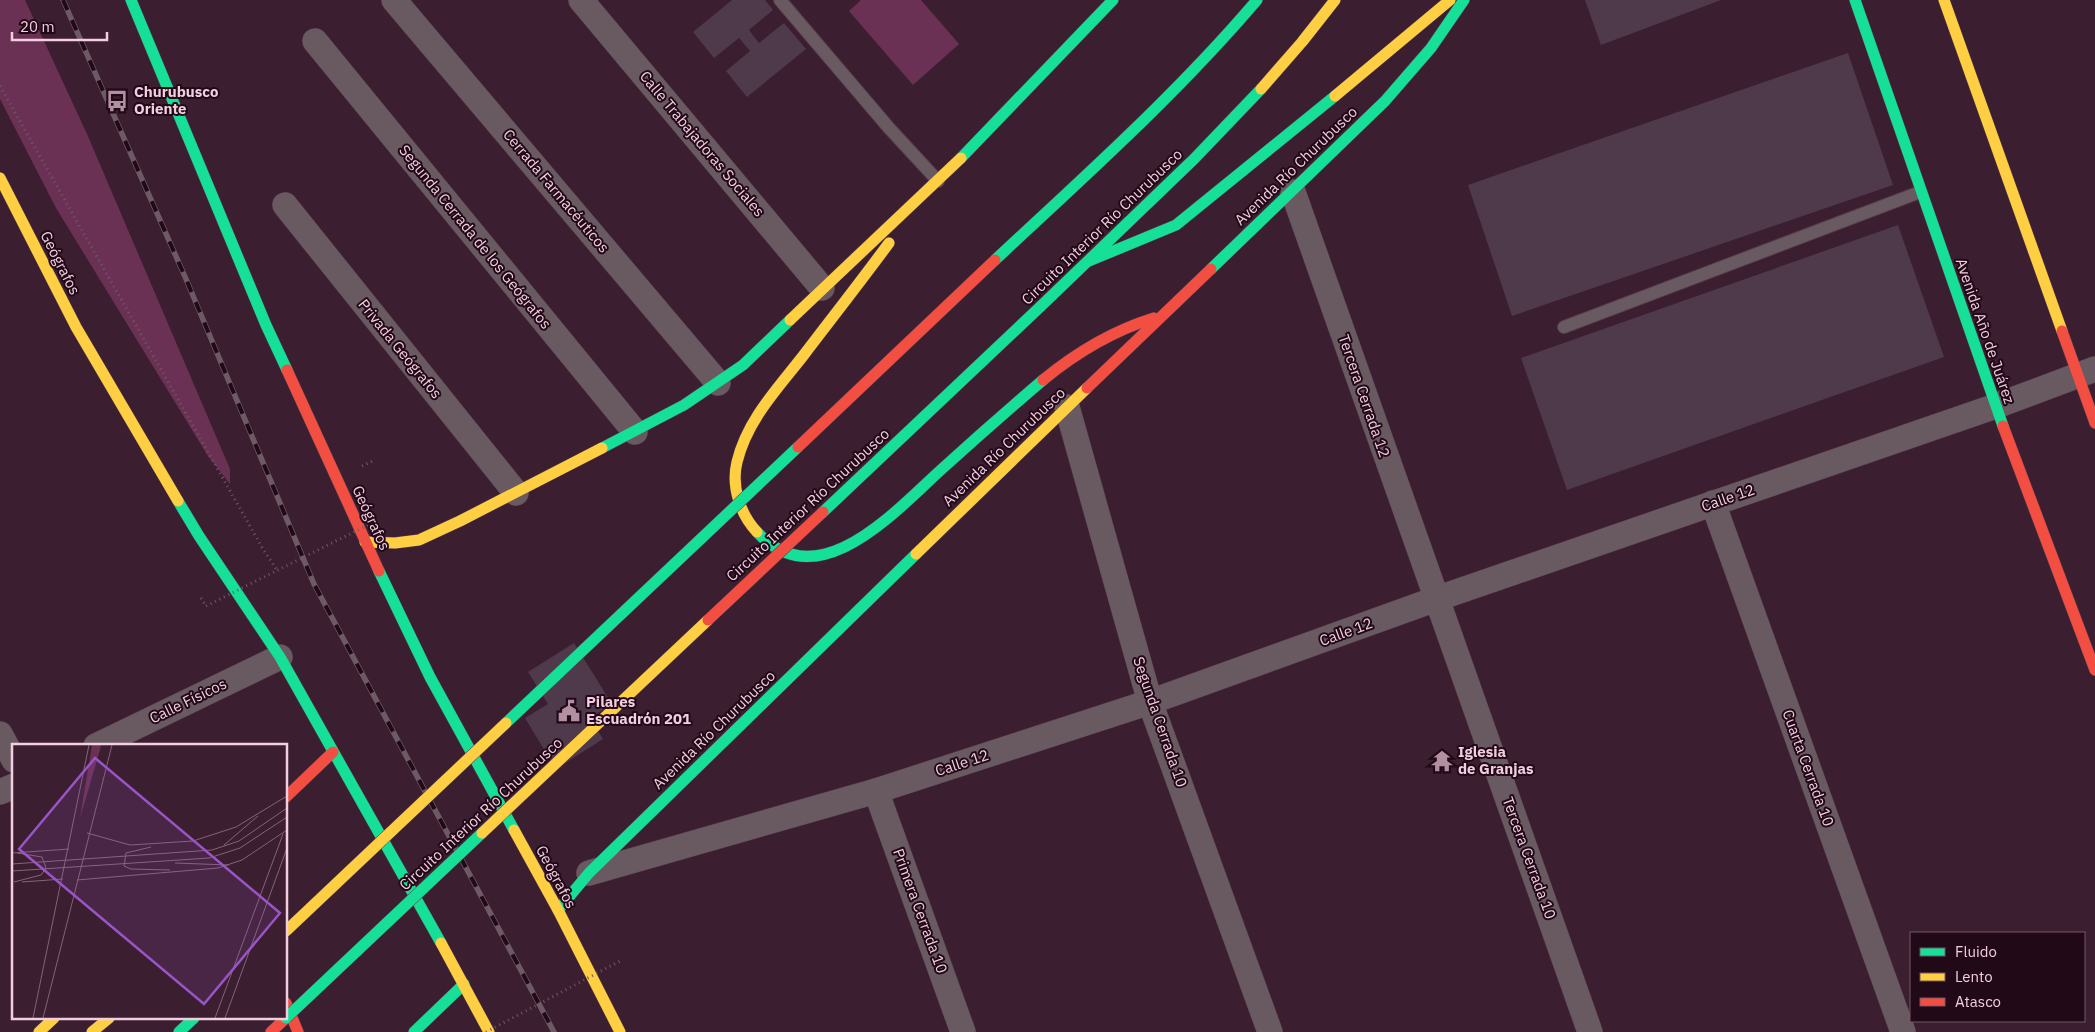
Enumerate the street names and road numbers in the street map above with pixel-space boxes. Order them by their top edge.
street label: Calle Trabajadoras Sociales [636,67,769,220]
street label: Avenida Río Churubusco [1230,102,1361,229]
street label: Cerrada Farmacéuticos [499,125,614,256]
street label: Segunda Cerrada de los Geógrafos [395,141,556,333]
street label: Circuito Interior Río Churubusco [1017,145,1186,309]
street label: Geógrafos [36,228,85,298]
street label: Avenida Año de Juárez [1952,256,2019,406]
street label: Privada Geógrafos [354,295,446,402]
street label: Tercera Cerrada 12 [1335,332,1394,460]
street label: Avenida Río Churubusco [938,383,1069,510]
street label: Circuito Interior Río Churubusco [722,424,893,585]
street label: Calle 12 [1699,480,1757,515]
street label: Geógrafos [348,483,395,553]
street label: Calle 12 [1317,613,1375,650]
street label: Segunda Cerrada 10 [1129,654,1192,790]
street label: Avenida Río Churubusco [648,666,779,793]
street label: Calle Físicos [146,674,229,727]
street label: Cuarta Cerrada 10 [1779,707,1838,829]
street label: Circuito Interior Río Churubusco [395,733,566,894]
street label: Calle 12 [933,745,991,780]
street label: Tercera Cerrada 10 [1499,794,1560,922]
street label: Geógrafos [532,842,581,912]
street label: Primera Cerrada 10 [889,846,952,976]

